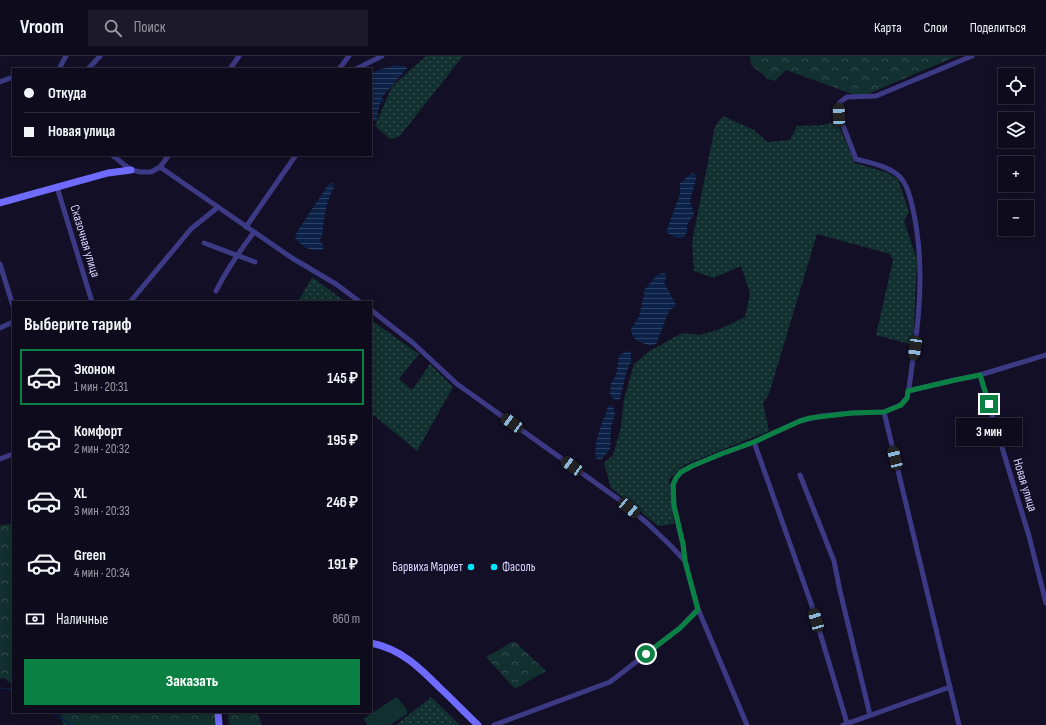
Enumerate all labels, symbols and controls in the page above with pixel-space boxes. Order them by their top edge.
search box [88,10,368,46]
text: Vroom [20,16,64,39]
icon: search [102,17,124,39]
text: Поиск [134,18,165,37]
text: Карта [874,19,902,36]
text: Слои [924,19,948,36]
text: Поделиться [970,19,1026,36]
map controls [998,68,1034,236]
button: locate [998,68,1034,104]
text: Откуда [48,84,86,103]
car [833,103,845,127]
button: layers [998,112,1034,148]
text: Новая улица [48,122,115,141]
button: + [998,156,1034,192]
button: − [998,200,1034,236]
street label: Сказочная улица [66,203,104,279]
text: Выберите тариф [24,314,132,335]
car [907,335,923,361]
icon: car [26,359,62,395]
text: Эконом [74,360,115,379]
text: 145 ₽ [327,369,358,388]
text: 1 мин · 20:31 [74,379,128,395]
route end [980,395,998,413]
car [499,411,525,435]
callout: 3 мин [956,418,1022,446]
icon: car [26,421,62,457]
text: Комфорт [74,422,123,441]
text: 3 мин [976,424,1002,440]
text: 195 ₽ [327,431,358,450]
text: 2 мин · 20:32 [74,441,130,457]
car [886,445,904,471]
car [559,454,585,478]
street label: Новая улица [1009,456,1041,514]
icon: car [26,483,62,519]
text: XL [74,484,87,503]
text: 246 ₽ [326,493,358,512]
car [616,496,642,520]
text: 3 мин · 20:33 [74,503,130,519]
icon: car [26,545,62,581]
text: Green [74,546,106,565]
text: 191 ₽ [328,555,358,574]
place label: Барвиха Маркет [392,559,464,575]
place label: Фасоль [502,559,536,575]
marker: Барвиха Маркет [466,562,476,572]
marker: Фасоль [489,562,499,572]
text: 4 мин · 20:34 [74,565,130,581]
car [807,607,825,633]
icon: cash [24,608,46,630]
text: Наличные [56,610,108,629]
text: 860 m [332,611,360,627]
route start [637,645,655,663]
button: Заказать [24,659,360,705]

